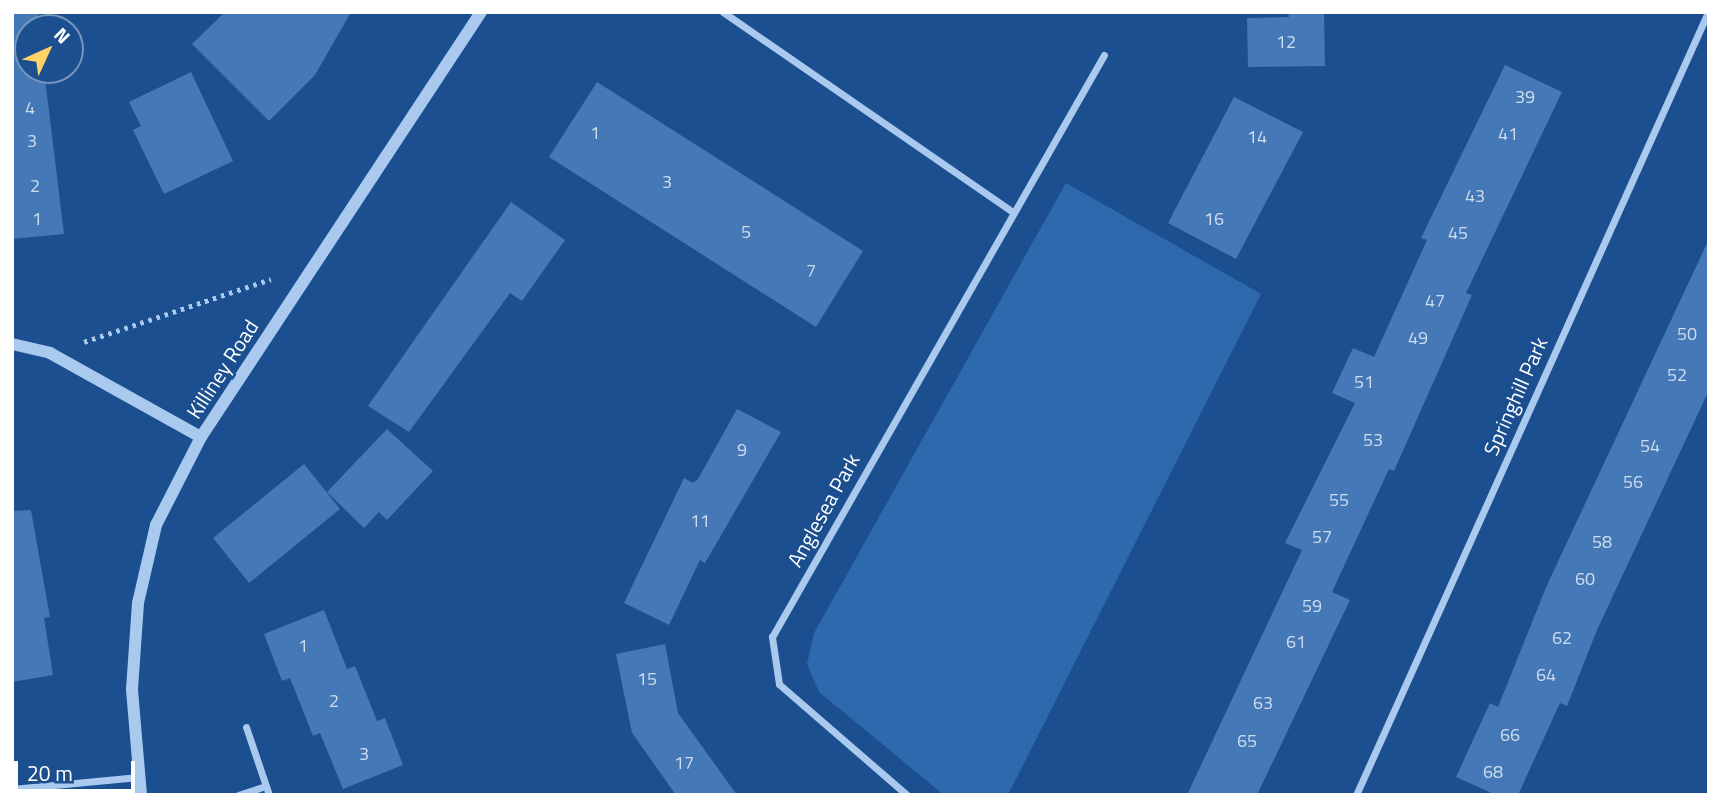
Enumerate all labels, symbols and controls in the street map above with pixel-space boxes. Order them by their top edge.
north arrow [14,14,84,84]
text: N [48,20,78,50]
house number: 12 [1276,31,1296,53]
house number: 39 [1515,86,1535,108]
house number: 4 [25,97,35,119]
house number: 1 [590,122,600,144]
house number: 41 [1498,123,1518,145]
house number: 14 [1247,126,1267,148]
house number: 3 [27,130,37,152]
house number: 3 [662,171,672,193]
house number: 2 [30,175,40,197]
house number: 43 [1465,185,1485,207]
house number: 1 [32,208,42,230]
house number: 16 [1204,208,1224,230]
house number: 5 [741,221,751,243]
house number: 45 [1448,222,1468,244]
house number: 7 [806,260,816,282]
house number: 47 [1425,290,1445,312]
street label: Killiney Road [181,315,263,423]
house number: 50 [1677,323,1697,345]
house number: 49 [1408,327,1428,349]
street label: Springhill Park [1478,333,1552,459]
house number: 52 [1667,364,1687,386]
house number: 51 [1354,371,1374,393]
house number: 53 [1363,429,1383,451]
house number: 54 [1640,435,1660,457]
house number: 9 [737,439,747,461]
street label: Anglesea Park [781,449,865,571]
house number: 56 [1623,471,1643,493]
house number: 55 [1329,489,1349,511]
house number: 11 [690,510,710,532]
house number: 57 [1312,526,1332,548]
house number: 58 [1592,531,1612,553]
house number: 60 [1575,568,1595,590]
house number: 59 [1302,595,1322,617]
house number: 62 [1552,627,1572,649]
house number: 61 [1286,631,1306,653]
house number: 1 [298,635,308,657]
house number: 64 [1536,664,1556,686]
house number: 15 [637,668,657,690]
house number: 2 [329,690,339,712]
house number: 63 [1253,692,1273,714]
house number: 66 [1500,724,1520,746]
house number: 65 [1237,730,1257,752]
house number: 3 [359,743,369,765]
scale bar [18,748,138,792]
house number: 17 [674,752,694,774]
text: 20 m [27,757,73,789]
house number: 68 [1483,761,1503,783]

